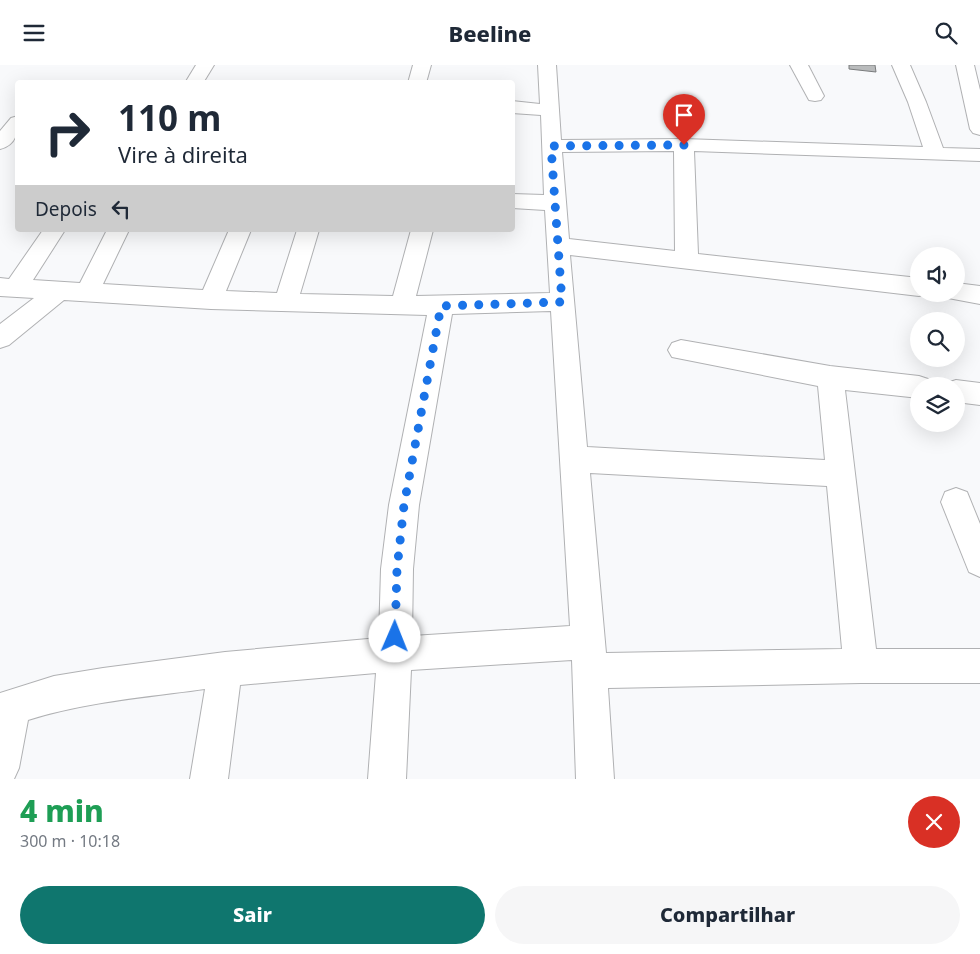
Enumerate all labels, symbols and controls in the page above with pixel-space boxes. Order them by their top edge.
text: Beeline [449,18,531,48]
icon: menu [20,19,48,47]
icon: search [932,19,960,47]
text: 110 m [118,94,221,141]
pin [663,94,705,145]
icon: right [35,100,100,165]
icon: arrive [670,101,698,129]
text: Vire à direita [118,139,248,169]
icon: left [107,195,135,223]
text: Depois [35,196,97,222]
map controls [910,247,965,432]
button: sound [910,247,965,302]
button: search [910,312,965,367]
button: layers [910,377,965,432]
position arrow [368,610,420,662]
text: 4 min [20,790,104,831]
button: close [908,796,960,848]
text: 300 m · 10:18 [20,830,120,852]
button: Sair [20,886,485,944]
button: Compartilhar [495,886,960,944]

